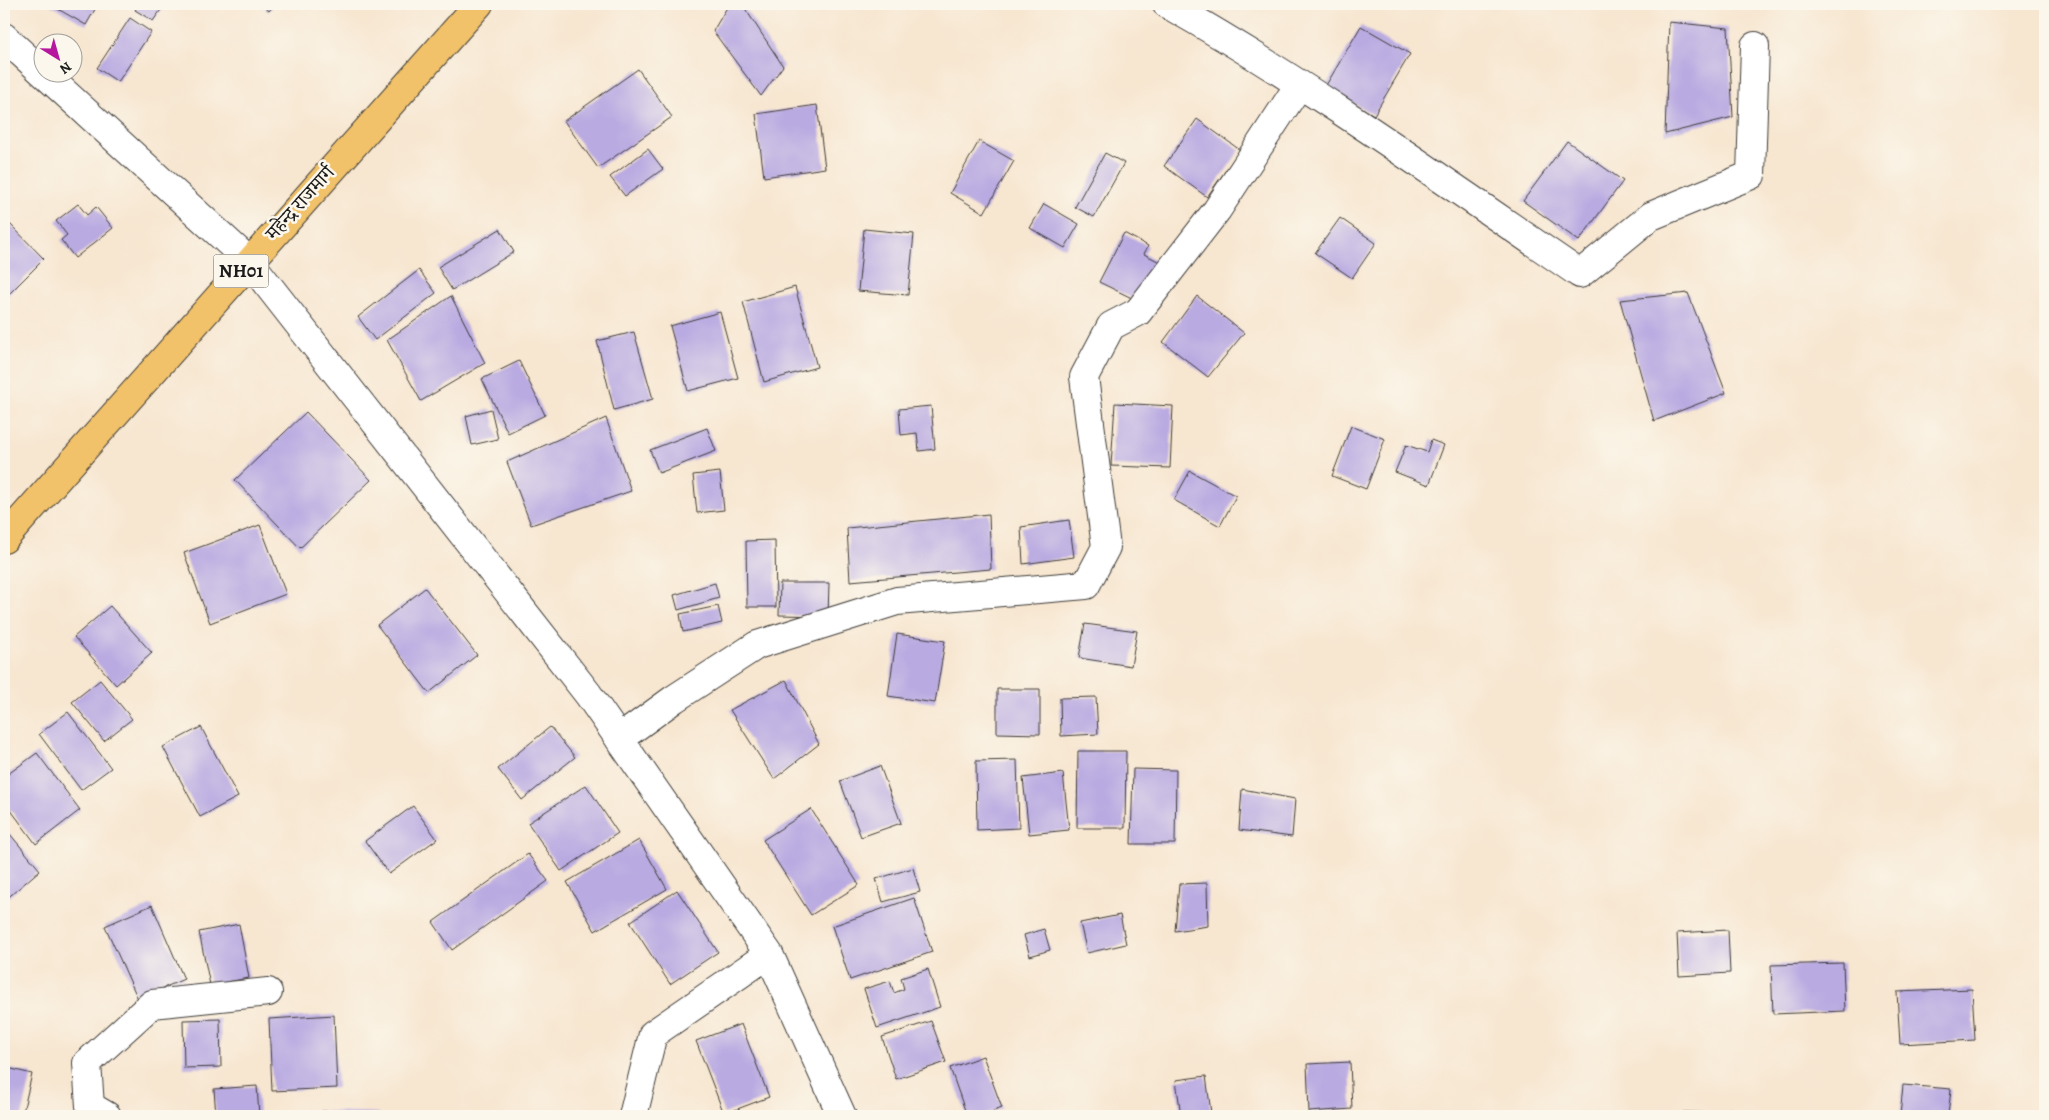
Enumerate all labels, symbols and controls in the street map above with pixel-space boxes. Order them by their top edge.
north arrow [32,32,82,82]
text: N [56,57,75,79]
street label: महेन्द्र राजमार्ग [259,159,342,247]
road number: NH01 [214,255,268,288]

